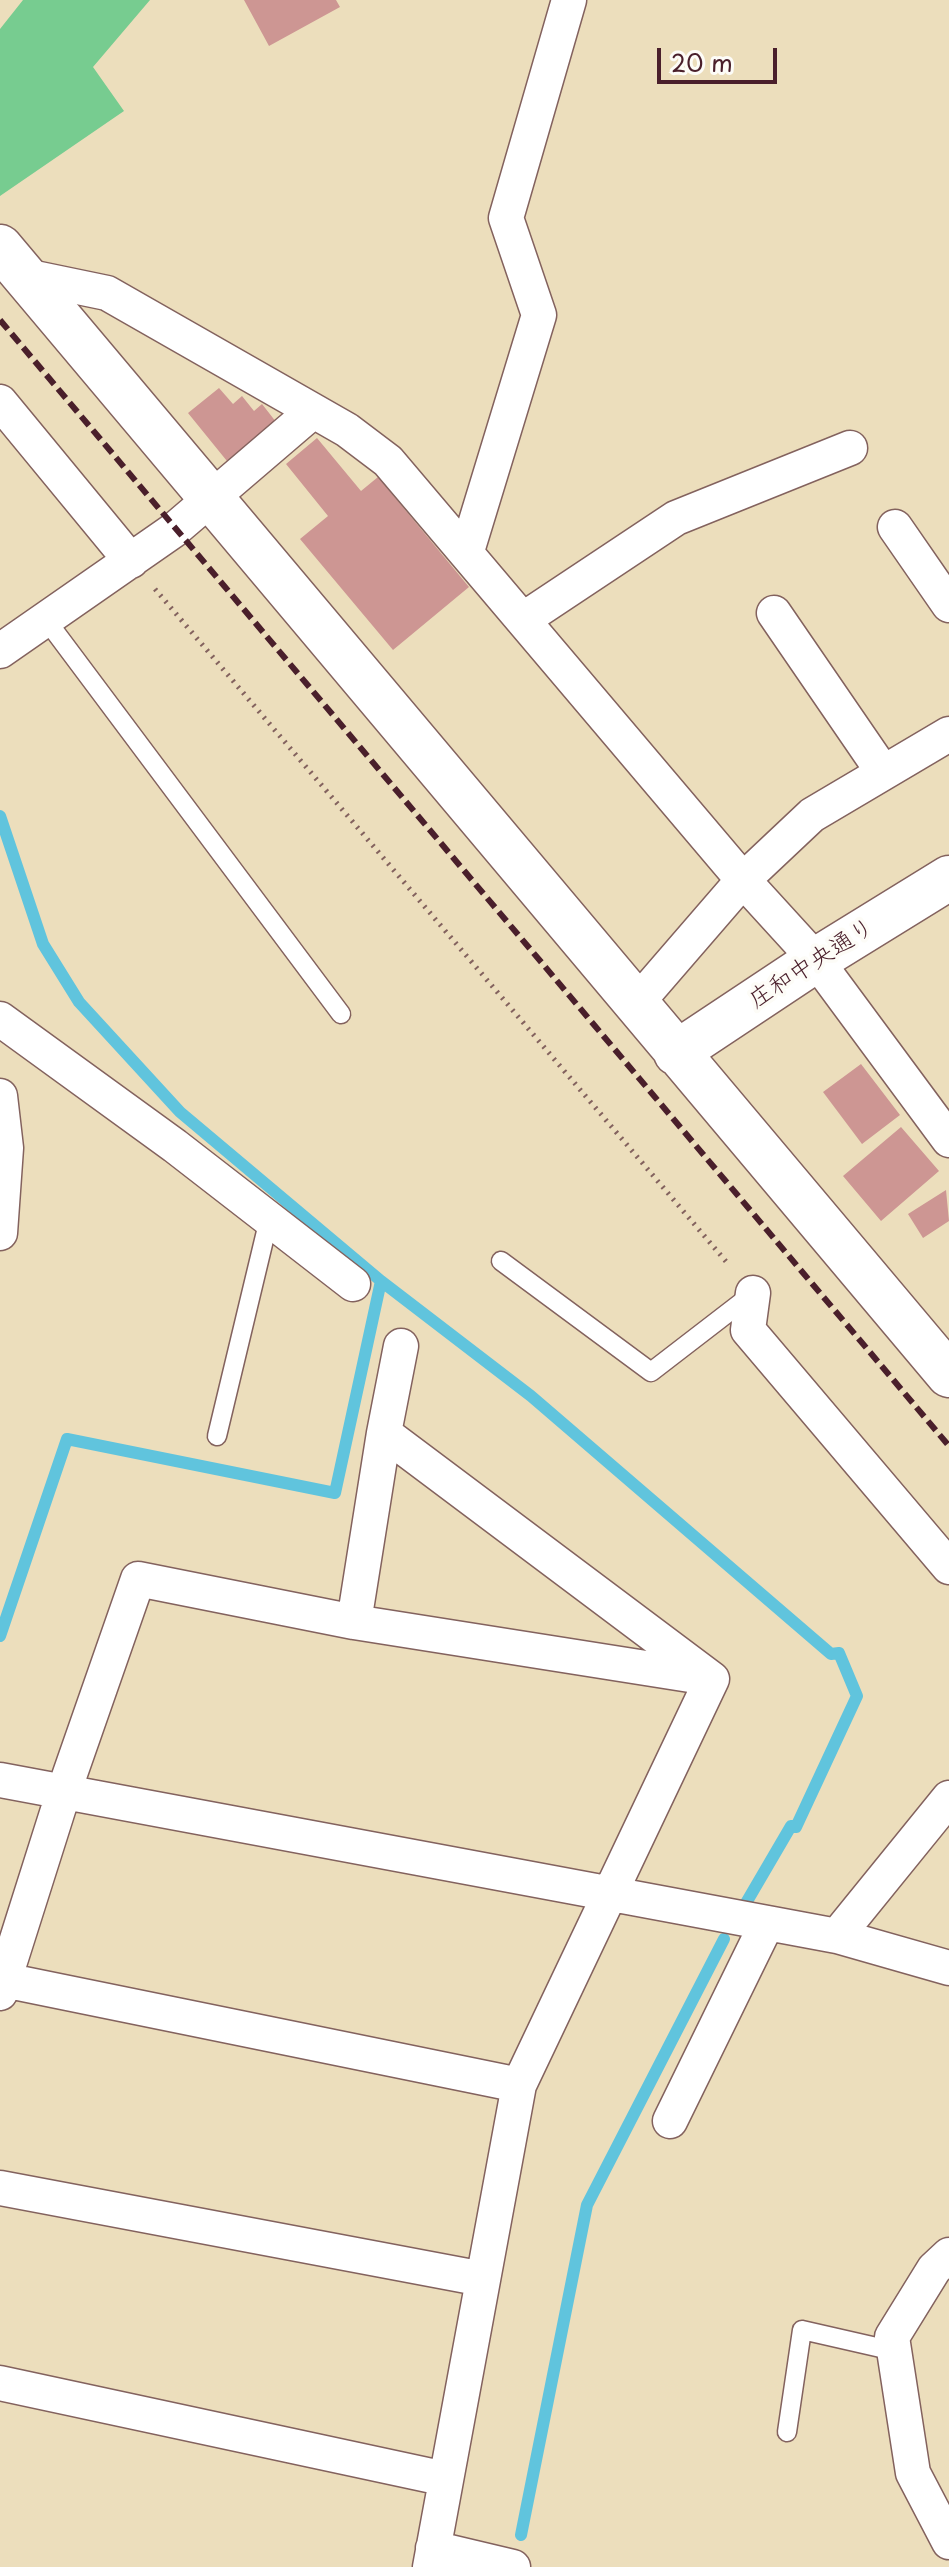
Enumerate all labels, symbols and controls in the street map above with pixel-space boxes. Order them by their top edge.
scale bar [661,32,781,82]
text: 20 m [671,44,733,80]
street label: 庄和中央通り [744,913,880,1015]

